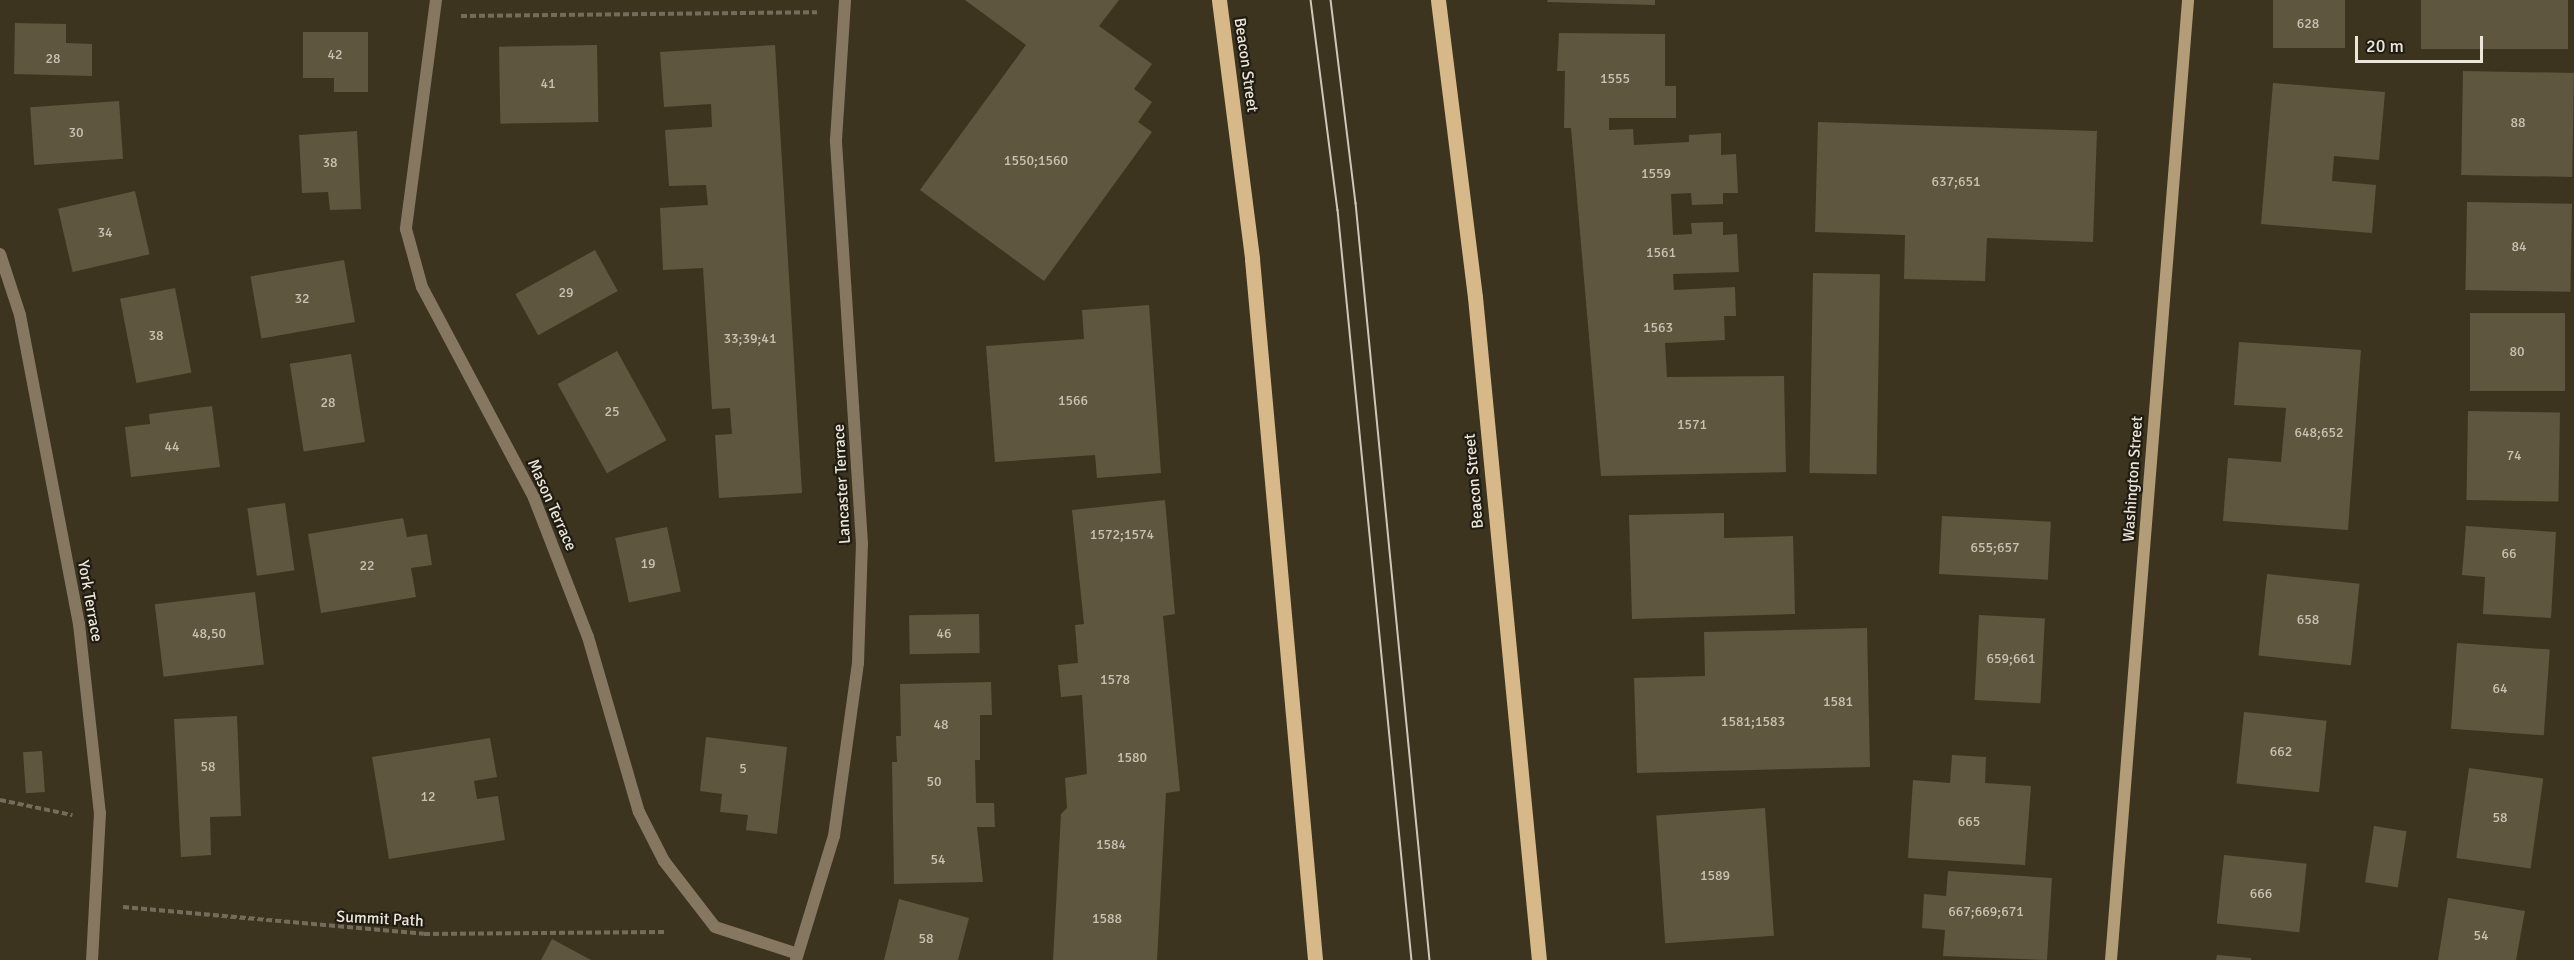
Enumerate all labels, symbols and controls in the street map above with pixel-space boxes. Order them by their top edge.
street label: Beacon Street [1230,16,1262,114]
house number: 628 [2297,16,2319,32]
scale bar [2358,24,2486,62]
text: 20 m [2366,35,2404,57]
house number: 42 [327,47,343,63]
house number: 28 [45,51,61,67]
house number: 1555 [1600,71,1630,87]
house number: 41 [540,76,556,92]
house number: 88 [2510,115,2526,131]
house number: 30 [68,125,84,141]
house number: 1550;1560 [1004,153,1068,169]
house number: 38 [322,155,338,171]
house number: 1559 [1641,166,1671,182]
house number: 637;651 [1931,174,1981,190]
house number: 34 [97,225,113,241]
house number: 84 [2511,239,2527,255]
house number: 1561 [1646,245,1676,261]
house number: 29 [558,285,574,301]
house number: 32 [294,291,310,307]
house number: 1563 [1643,320,1673,336]
house number: 38 [148,328,164,344]
house number: 33;39;41 [724,331,776,347]
house number: 80 [2509,344,2525,360]
house number: 1566 [1058,393,1088,409]
house number: 28 [320,395,336,411]
house number: 25 [604,404,620,420]
street label: Washington Street [2119,415,2147,543]
house number: 1571 [1677,417,1707,433]
street label: Lancaster Terrace [829,423,855,545]
house number: 648;652 [2294,425,2344,441]
street label: Beacon Street [1460,433,1488,529]
house number: 44 [164,439,180,455]
house number: 74 [2506,448,2522,464]
street label: Mason Terrace [523,456,581,554]
house number: 1572;1574 [1090,527,1154,543]
house number: 655;657 [1970,540,2020,556]
house number: 66 [2501,546,2517,562]
house number: 19 [640,556,656,572]
house number: 22 [359,558,375,574]
street label: York Terrace [73,559,107,643]
house number: 658 [2297,612,2319,628]
house number: 48,50 [192,626,226,642]
house number: 46 [936,626,952,642]
house number: 659;661 [1986,651,2036,667]
house number: 1578 [1100,672,1130,688]
house number: 64 [2492,681,2508,697]
house number: 1581 [1823,694,1853,710]
house number: 1581;1583 [1721,714,1785,730]
house number: 48 [933,717,949,733]
house number: 662 [2270,744,2292,760]
house number: 1580 [1117,750,1147,766]
house number: 58 [200,759,216,775]
house number: 5 [739,761,747,777]
house number: 50 [926,774,942,790]
house number: 12 [420,789,436,805]
house number: 58 [2492,810,2508,826]
house number: 665 [1958,814,1980,830]
house number: 1584 [1096,837,1126,853]
house number: 54 [930,852,946,868]
house number: 1589 [1700,868,1730,884]
house number: 666 [2250,886,2272,902]
house number: 667;669;671 [1948,904,2024,920]
street label: Summit Path [336,907,424,931]
house number: 1588 [1092,911,1122,927]
house number: 54 [2473,928,2489,944]
house number: 58 [918,931,934,947]

